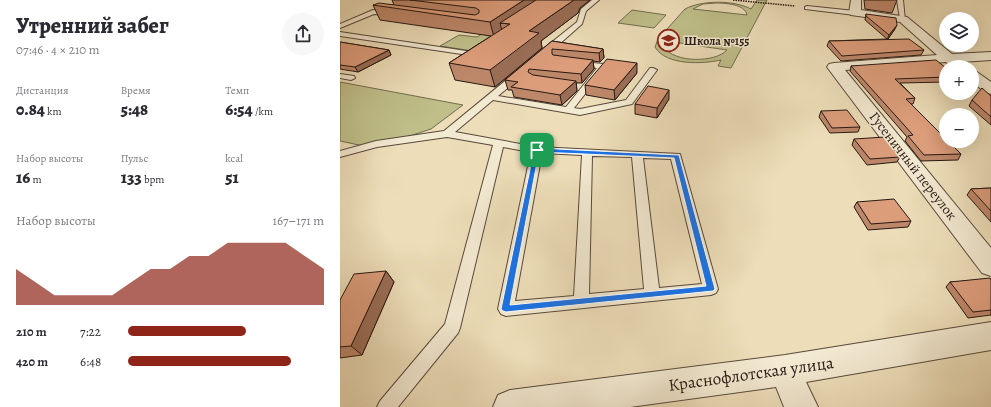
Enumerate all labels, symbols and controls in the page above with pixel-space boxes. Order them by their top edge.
text: Утренний забег [16,11,169,41]
map controls [939,12,979,148]
button: layers [939,12,979,52]
button: share [282,13,324,55]
school or university icon: Школа №155 [655,28,681,54]
place label: Школа №155 [684,33,749,49]
text: 07:46 · 4 × 210 m [16,41,100,58]
button: + [939,60,979,100]
text: Дистанция [16,83,68,98]
text: Время [121,83,151,98]
text: Темп [225,83,249,98]
text: 0.84 [16,98,45,121]
text: 5:48 [121,98,148,121]
text: 6:54 [225,98,253,121]
text: km [45,104,62,119]
text: /km [253,104,273,119]
street label: Гусеничный переулок [865,108,961,224]
button: − [939,108,979,148]
pin [520,133,554,167]
icon: arrive [526,139,548,161]
text: Набор высоты [16,151,83,166]
text: Пульс [121,151,148,166]
text: kcal [225,151,243,166]
text: 16 [16,166,30,189]
text: 133 [121,166,142,189]
text: 51 [225,166,239,189]
text: m [30,172,42,187]
text: bpm [142,172,165,187]
text: Набор высоты [16,212,96,229]
text: 167–171 m [272,212,324,229]
text: 210 m [16,323,47,340]
text: 7:22 [80,323,101,340]
street label: Краснофлотская улица [667,351,835,397]
text: 420 m [16,353,48,370]
text: 6:48 [80,353,101,370]

